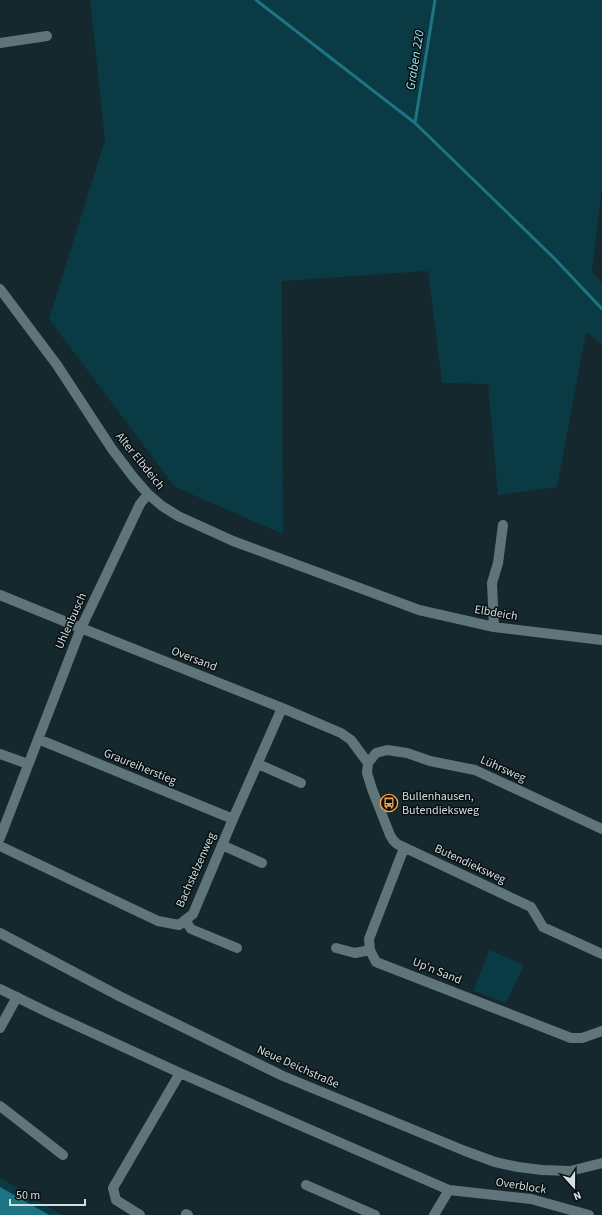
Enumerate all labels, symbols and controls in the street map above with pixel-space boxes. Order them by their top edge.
water label: Graben 220 [401,29,429,91]
street label: Alter Elbdeich [112,429,168,493]
street label: Uhlenbusch [51,590,91,652]
street label: Elbdeich [473,601,519,625]
street label: Oversand [169,642,219,676]
street label: Graureiherstieg [101,745,179,789]
street label: Lührsweg [477,751,529,787]
place label: Bullenhausen, Butendieksweg [402,788,479,819]
bus stop icon: Bullenhausen, Butendieksweg [379,793,399,813]
street label: Bachstelzenweg [172,830,220,910]
street label: Butendieksweg [432,840,508,888]
street label: Up'n Sand [410,953,464,989]
street label: Neue Deichstraße [254,1041,342,1093]
north arrow [554,1167,594,1207]
street label: Overblock [494,1174,548,1198]
scale bar [10,1181,85,1207]
text: 50 m [16,1187,40,1204]
text: N [571,1188,584,1204]

